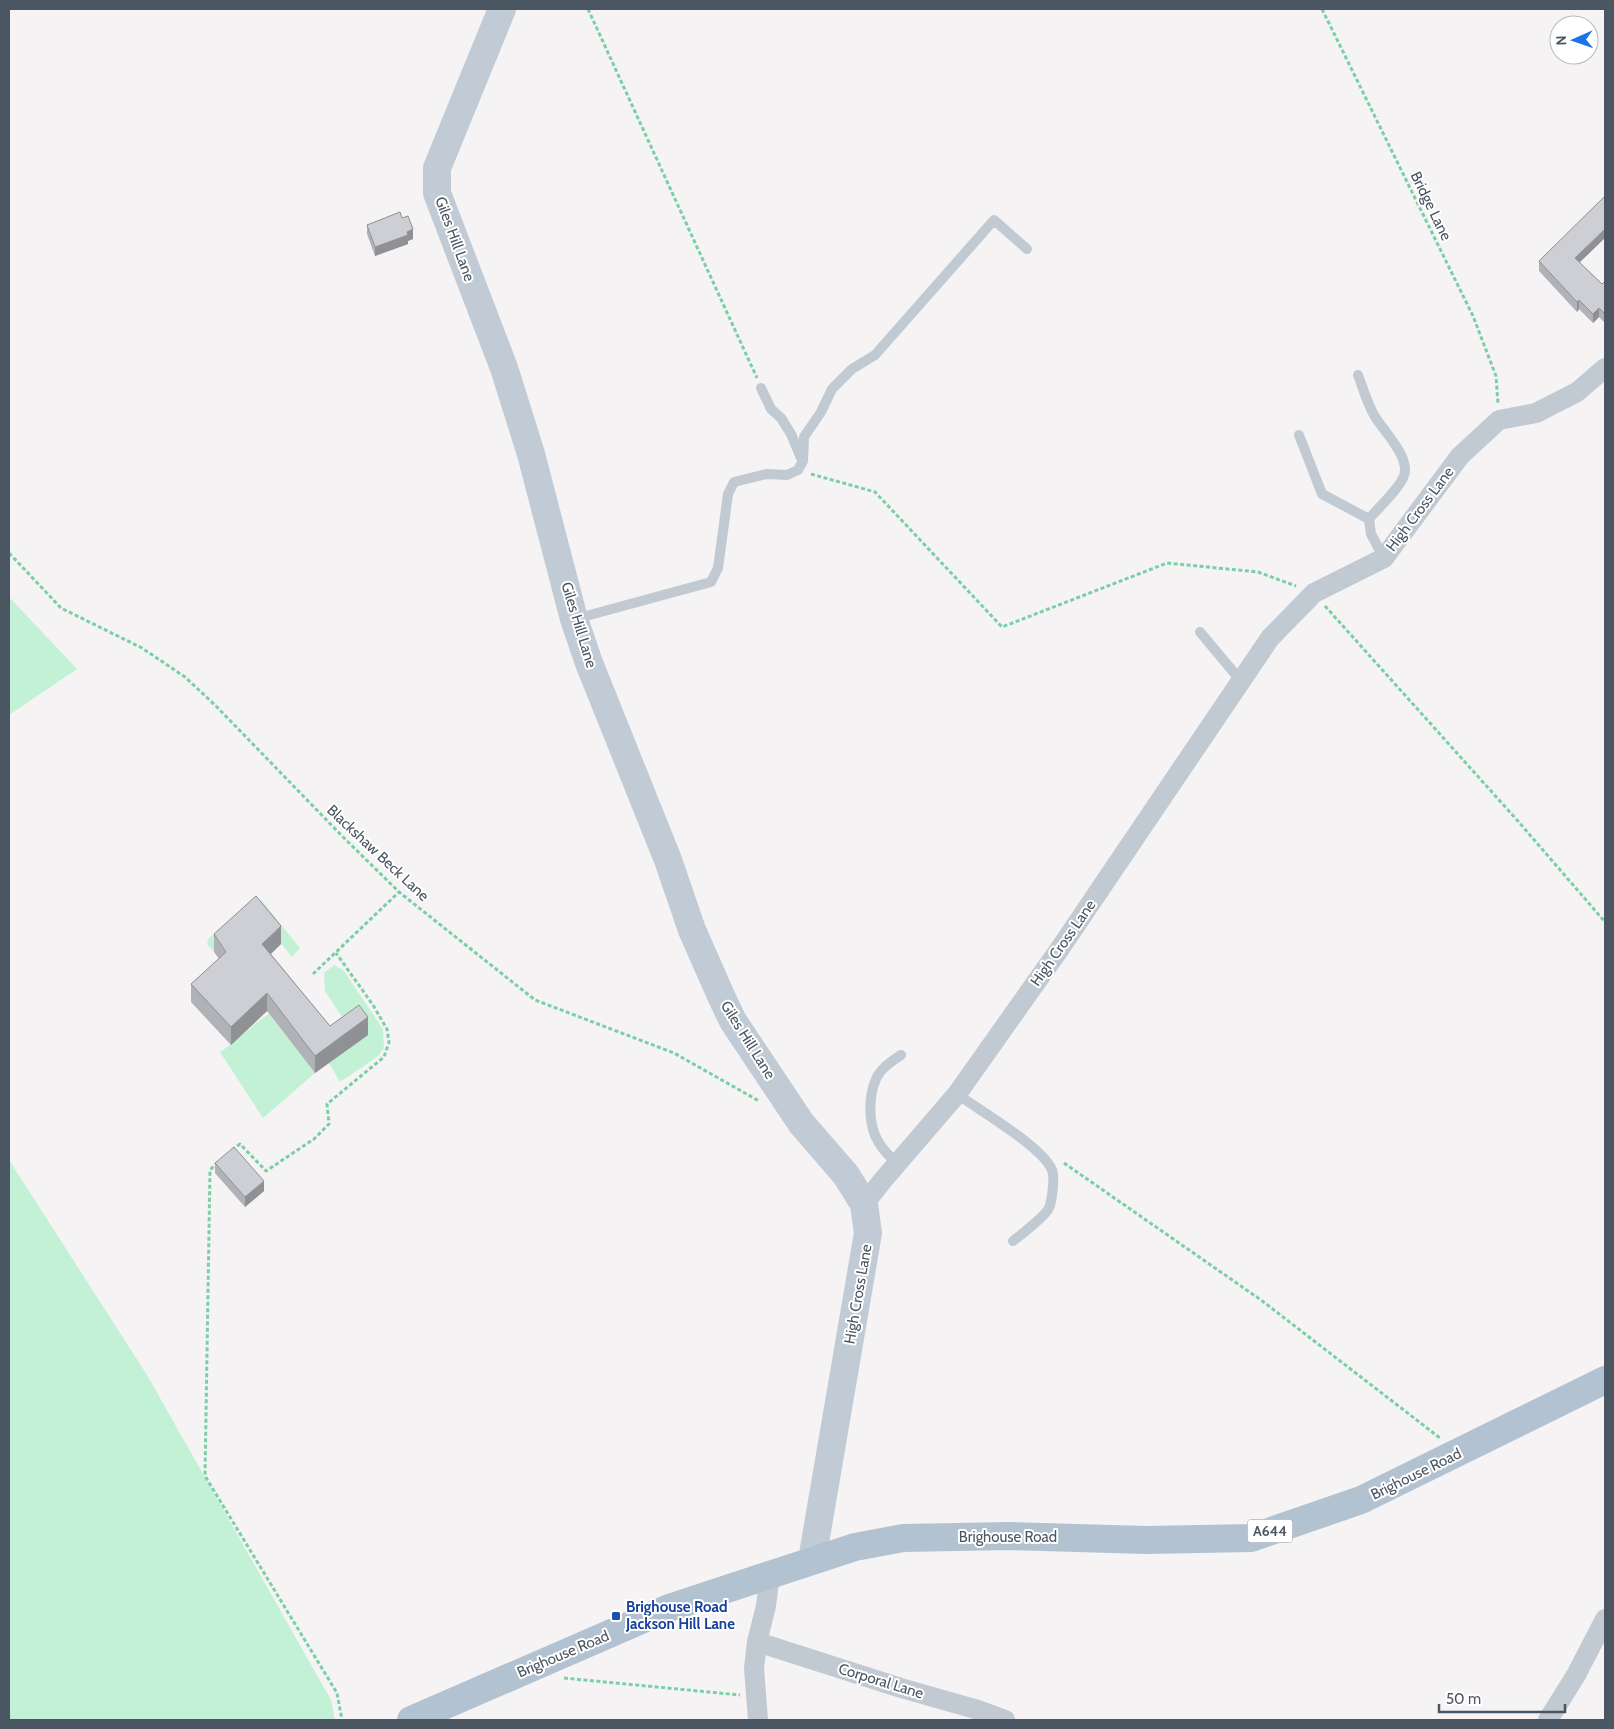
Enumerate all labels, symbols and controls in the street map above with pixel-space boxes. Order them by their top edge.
north arrow [1549,15,1599,65]
text: N [1552,35,1570,46]
street label: Bridge Lane [1407,169,1456,244]
street label: Giles Hill Lane [431,194,479,284]
street label: High Cross Lane [1382,463,1458,555]
street label: Giles Hill Lane [557,580,601,670]
street label: Blackshaw Beck Lane [323,801,433,905]
street label: High Cross Lane [1027,896,1100,990]
street label: Giles Hill Lane [717,998,779,1083]
street label: High Cross Lane [840,1242,876,1345]
street label: Brighouse Road [1368,1444,1464,1504]
road number: A644 [1248,1520,1292,1542]
street label: Brighouse Road [959,1528,1057,1546]
place label: Brighouse Road Jackson Hill Lane [625,1598,735,1633]
marker: Brighouse Road Jackson Hill Lane [610,1610,622,1622]
street label: Brighouse Road [514,1627,612,1681]
street label: Corporal Lane [836,1660,926,1703]
scale bar [1439,1682,1565,1714]
text: 50 m [1446,1690,1481,1708]

